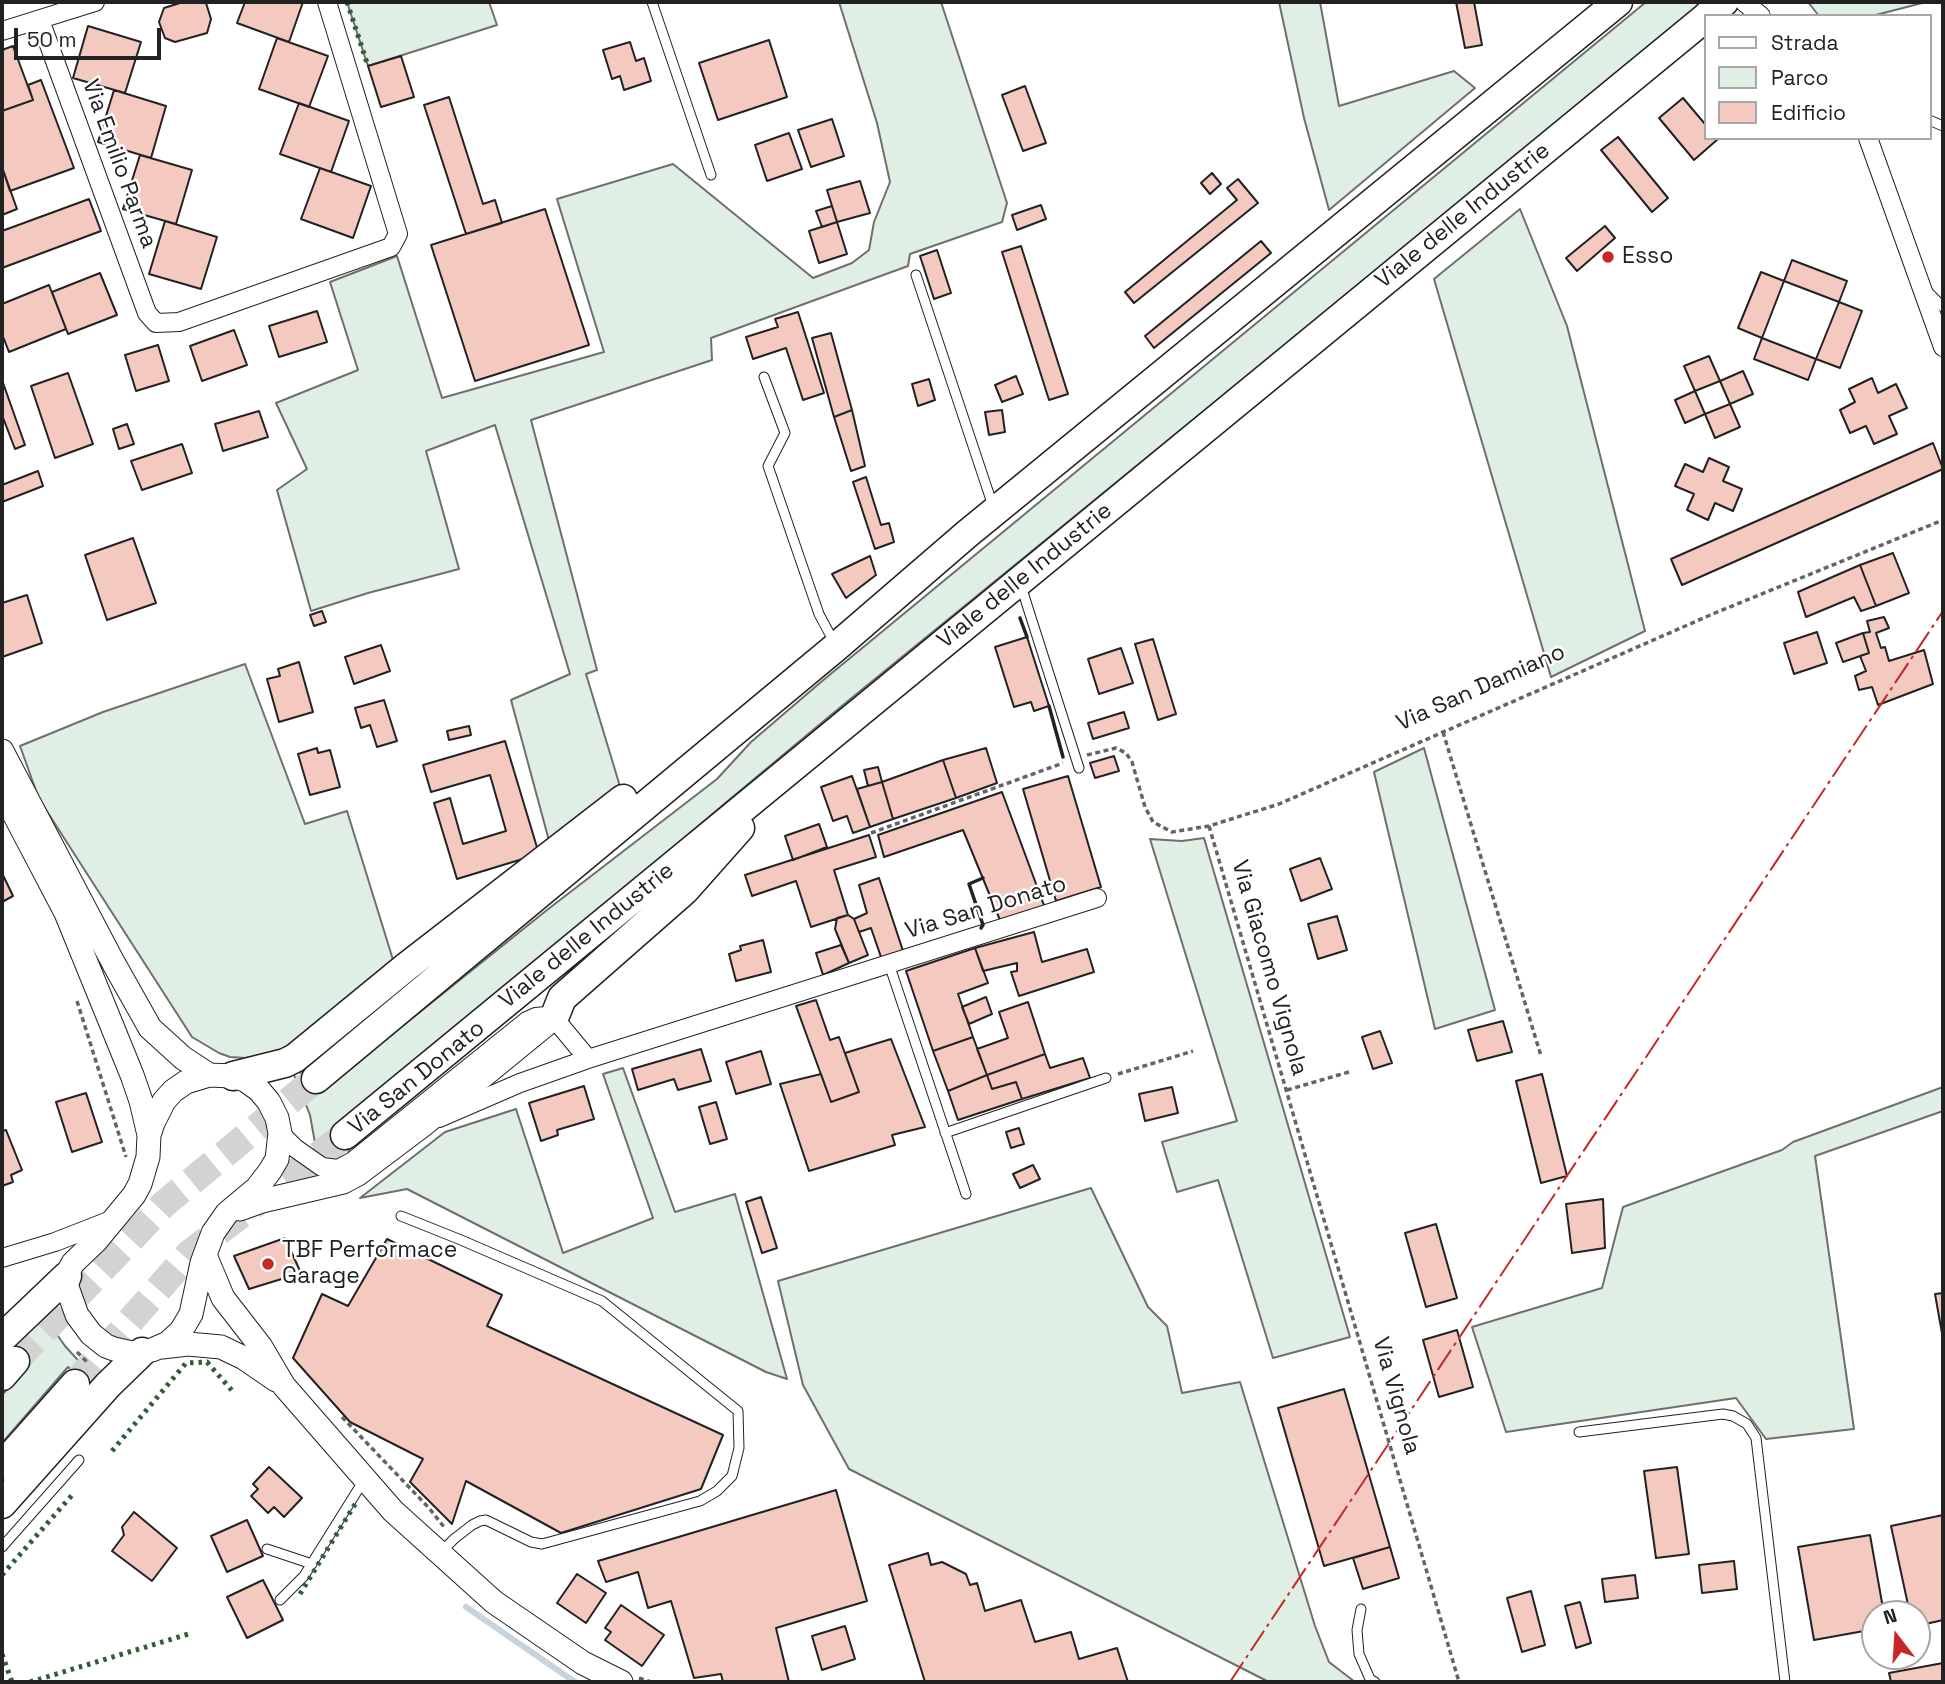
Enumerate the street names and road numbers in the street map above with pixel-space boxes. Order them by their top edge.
street label: Via Emilio Parma [76,76,162,252]
street label: Viale delle Industrie [1370,137,1556,295]
street label: Viale delle Industrie [932,497,1118,655]
street label: Via San Damiano [1392,638,1570,738]
street label: Viale delle Industrie [494,857,680,1015]
street label: Via Giacomo Vignola [1225,857,1313,1079]
street label: Via San Donato [902,870,1070,946]
street label: Via San Donato [344,1015,490,1141]
street label: Via Vignola [1366,1334,1426,1458]

